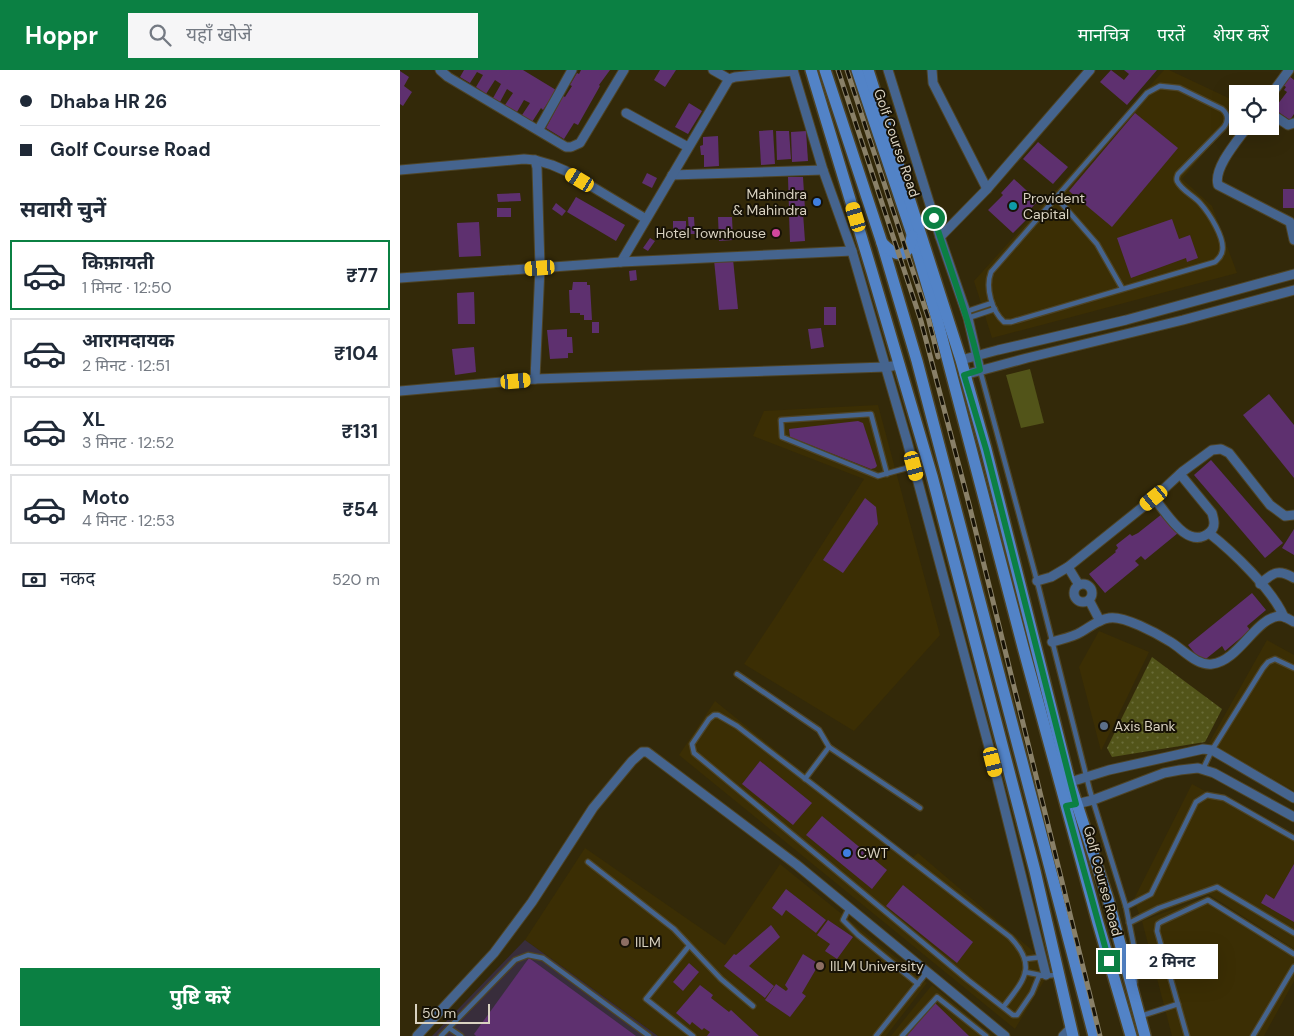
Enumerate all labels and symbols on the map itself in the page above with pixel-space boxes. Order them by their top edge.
street label: Golf Course Road [870,86,924,200]
car [563,166,596,194]
place label: Mahindra & Mahindra [733,185,807,219]
place label: Provident Capital [1023,189,1085,223]
marker: Mahindra & Mahindra [811,196,823,208]
car [844,200,867,234]
marker: Provident Capital [1007,200,1019,212]
route start [923,207,945,229]
place label: Hotel Townhouse [656,224,766,242]
marker: Hotel Townhouse [770,227,782,239]
car [524,259,555,277]
car [500,372,531,390]
car [902,450,925,482]
car [1137,483,1170,513]
place label: Axis Bank [1114,717,1176,735]
marker: Axis Bank [1098,720,1110,732]
car [982,746,1003,778]
street label: Golf Course Road [1080,824,1126,938]
place label: CWT [857,844,889,862]
marker: CWT [841,847,853,859]
place label: IILM [635,933,661,951]
marker: IILM [619,936,631,948]
callout: 2 मिनट [1126,944,1219,978]
route end [1098,950,1120,972]
place label: IILM University [830,957,924,975]
marker: IILM University [814,960,826,972]
scale bar [415,1001,490,1024]

